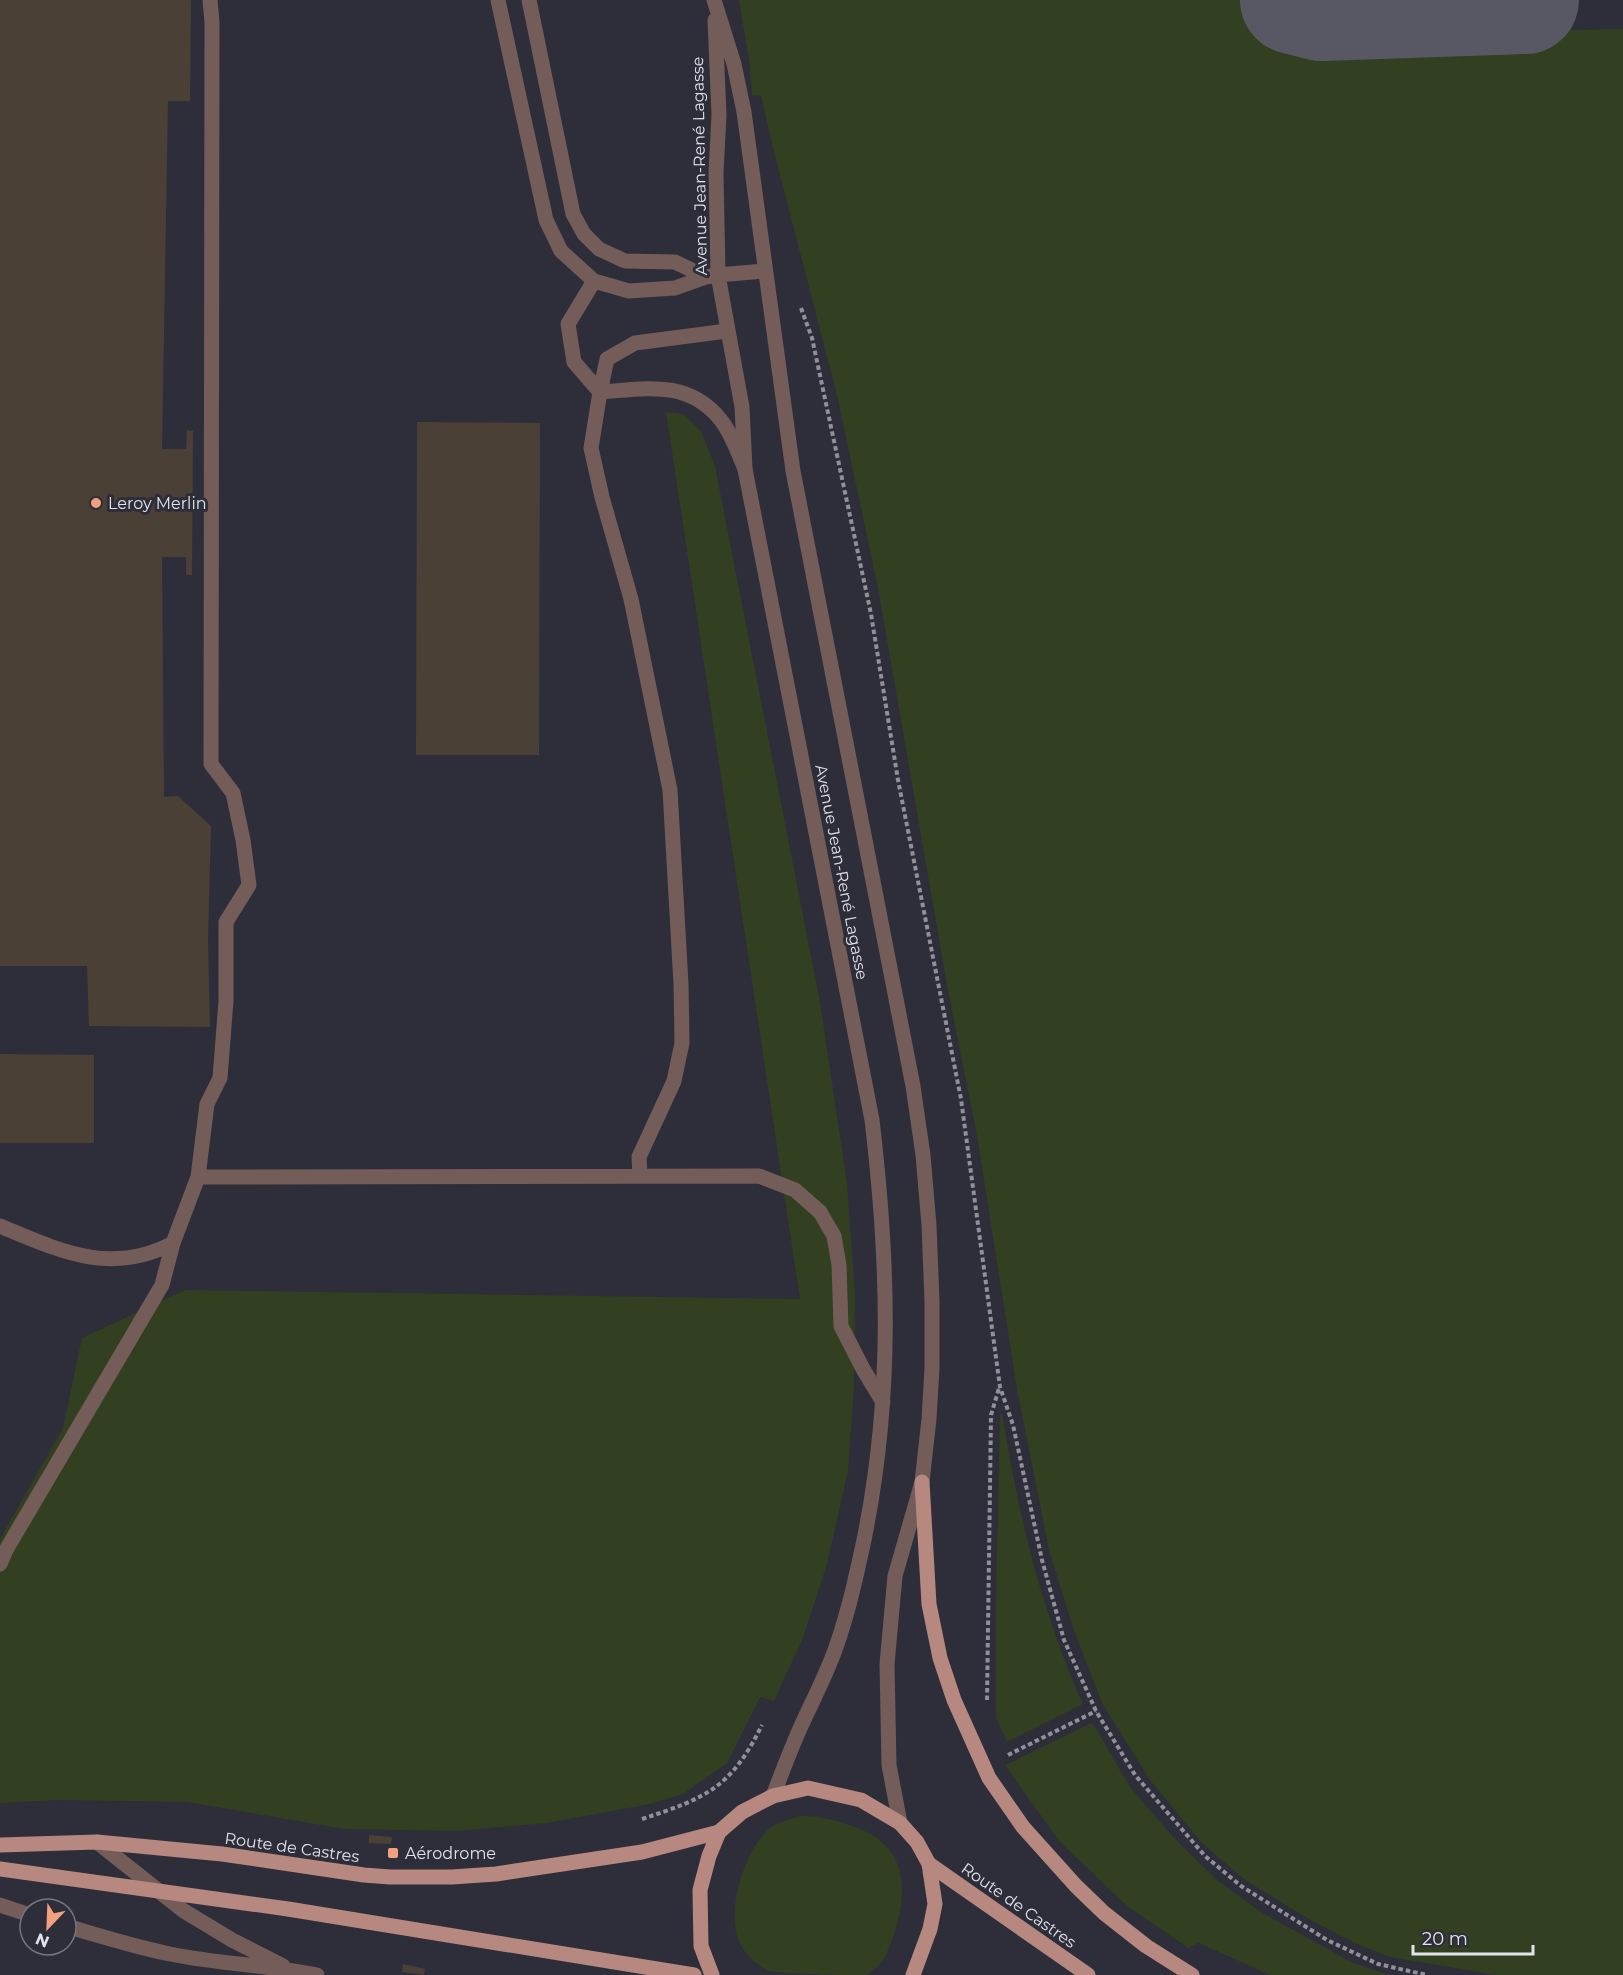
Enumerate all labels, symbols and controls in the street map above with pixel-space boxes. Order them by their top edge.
street label: Avenue Jean-René Lagasse [688,56,711,276]
place label: Leroy Merlin [108,494,207,513]
marker: Leroy Merlin [89,496,103,510]
street label: Avenue Jean-René Lagasse [811,763,872,981]
street label: Route de Castres [223,1829,361,1866]
place label: Aérodrome [405,1844,496,1863]
marker: Aérodrome [386,1846,400,1860]
street label: Route de Castres [958,1859,1080,1952]
north arrow [18,1897,78,1957]
scale bar [1413,1918,1533,1956]
text: 20 m [1422,1928,1468,1950]
text: N [33,1929,52,1952]

